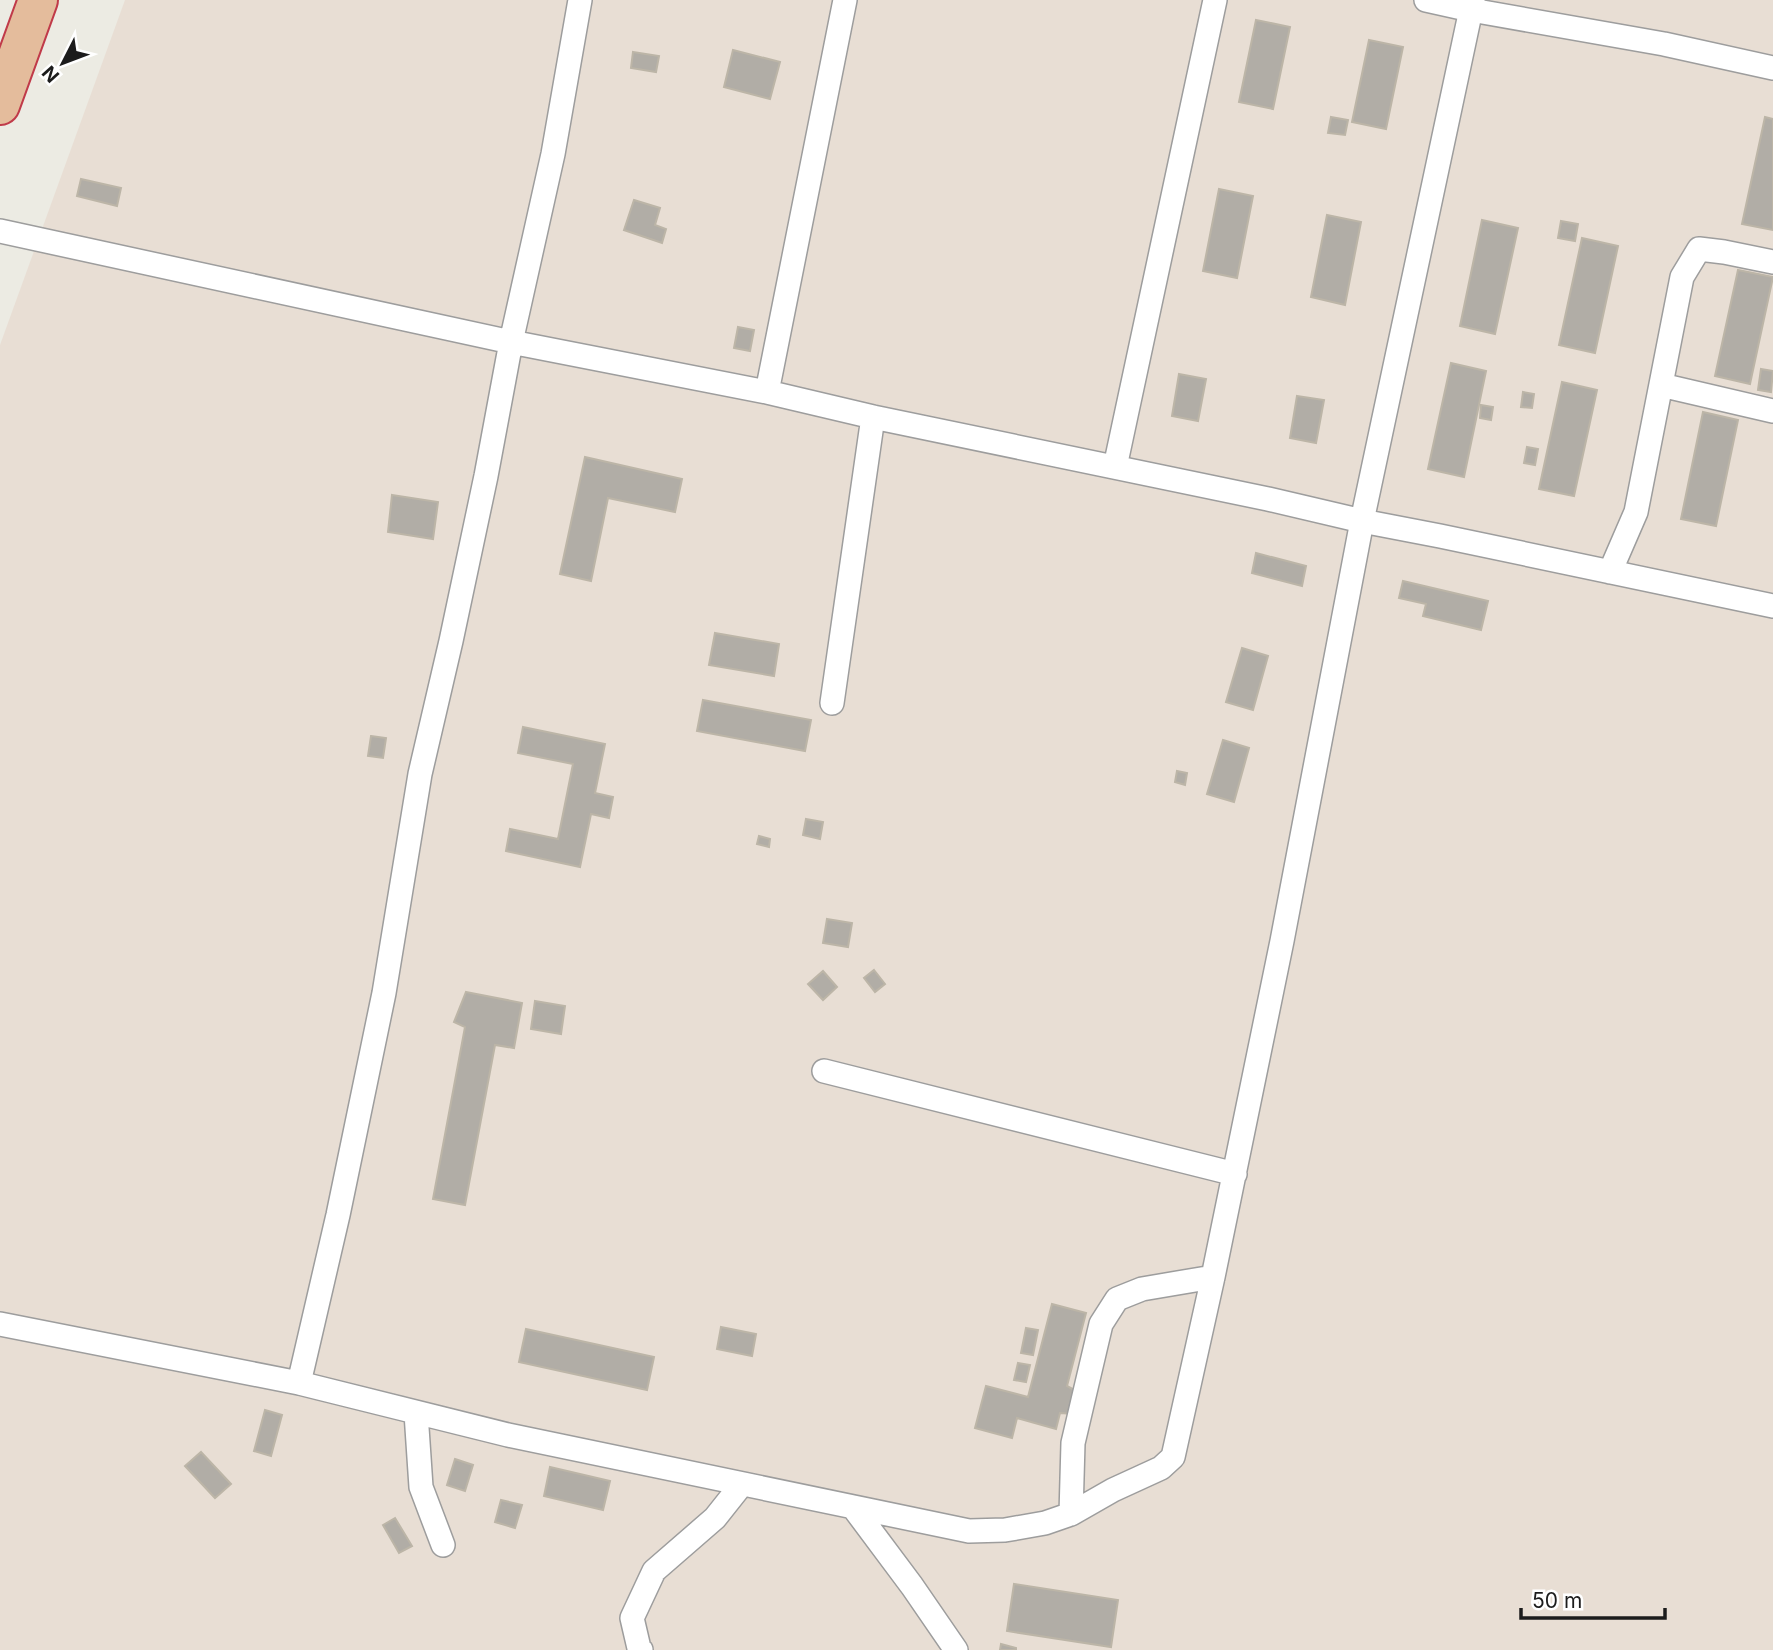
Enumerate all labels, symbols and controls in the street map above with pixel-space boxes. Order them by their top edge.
north arrow [28,28,98,98]
text: N [37,61,64,87]
scale bar [1521,1576,1664,1620]
text: 50 m [1532,1588,1582,1613]

